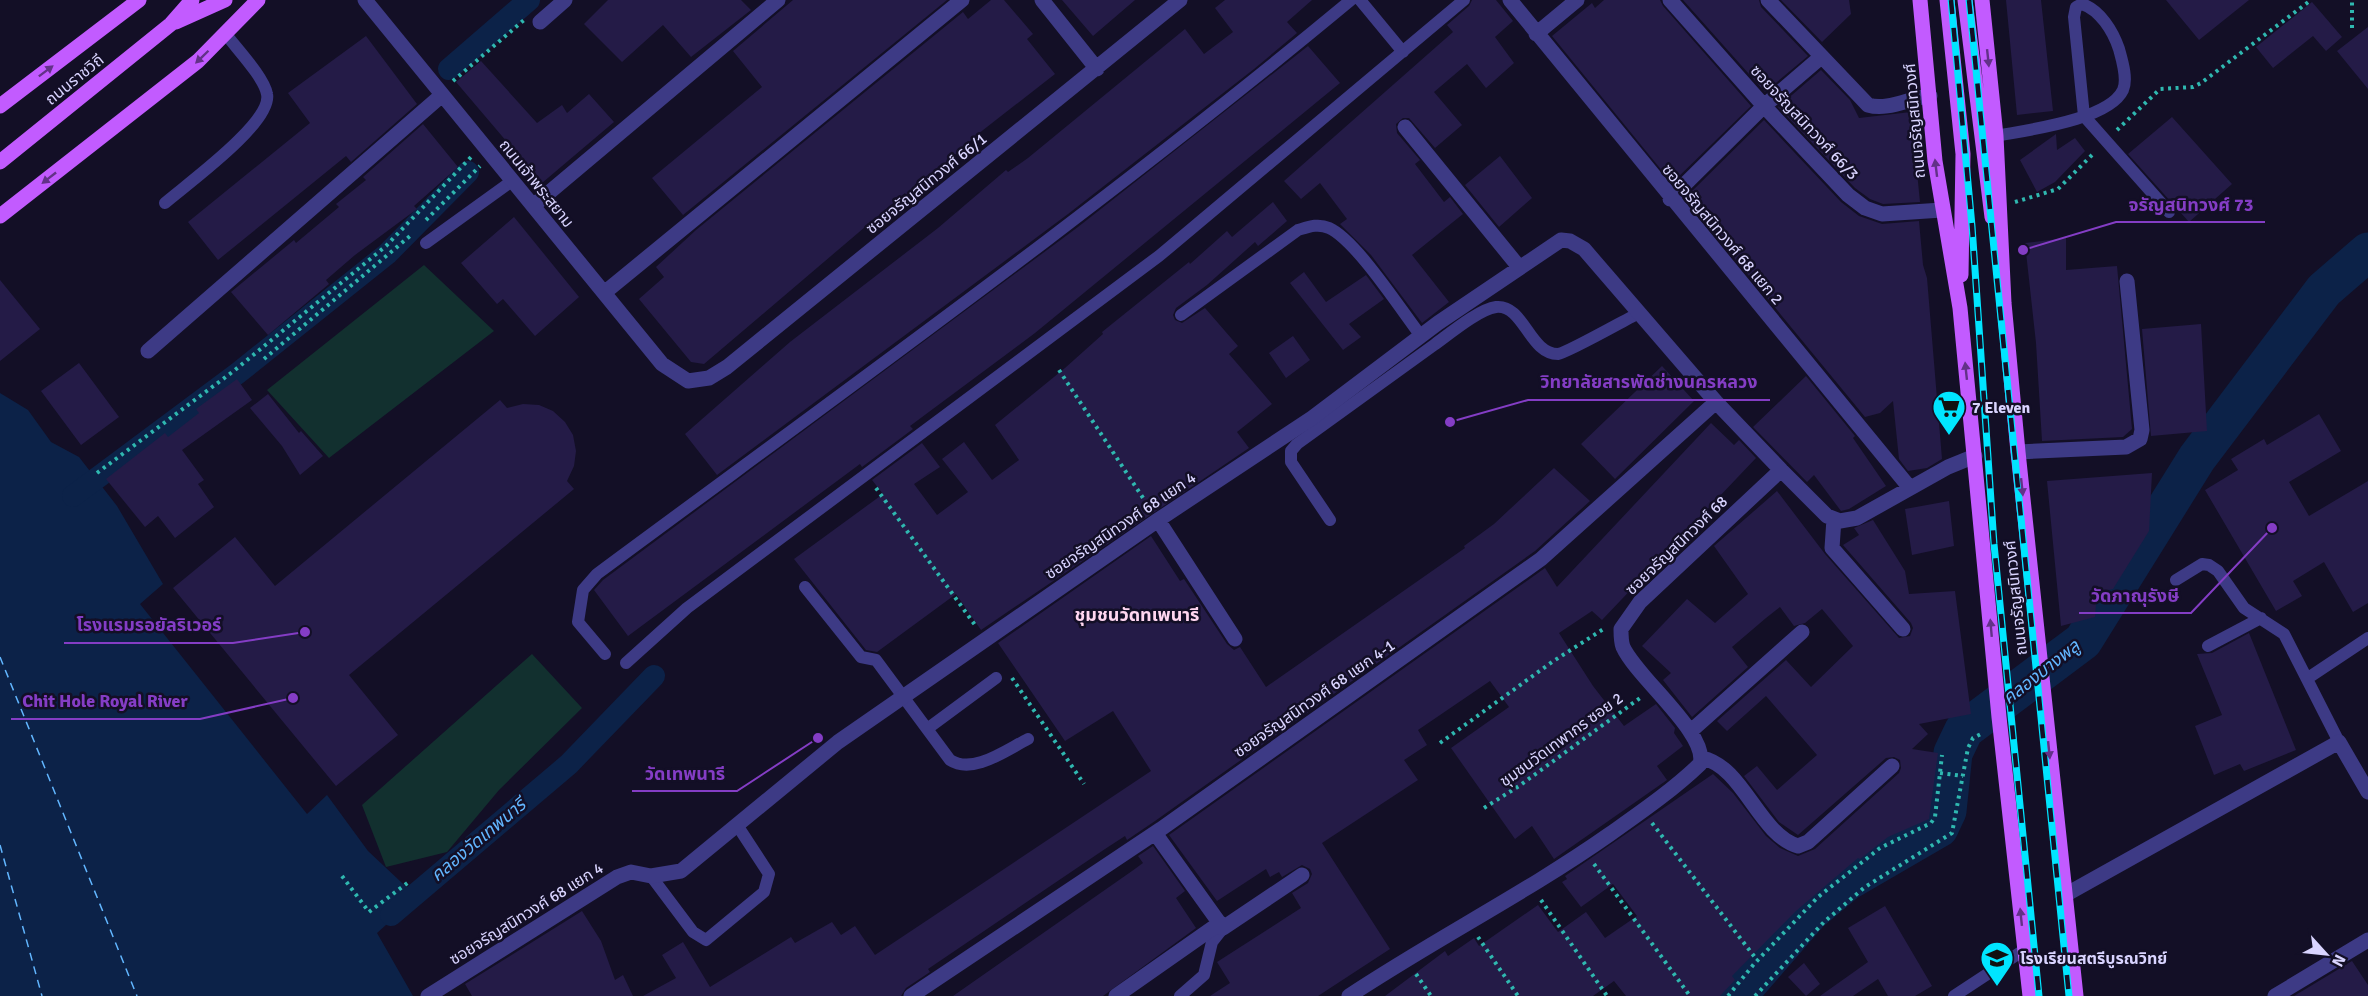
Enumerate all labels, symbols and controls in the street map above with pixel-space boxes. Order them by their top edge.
one-way arrow [195,49,209,63]
one-way arrow [1983,49,1993,68]
street label: ถนนราชวิถี [41,50,108,110]
street label: ซอยจรัญสนิทวงศ์ 66/3 [1746,61,1863,184]
street label: ถนนจรัญสนิทวงศ์ [1900,63,1930,179]
one-way arrow [39,65,54,77]
street label: ซอยจรัญสนิทวงศ์ 66/1 [862,129,991,239]
street label: ถนนเจ้าพระสยาม [495,135,578,232]
one-way arrow [1932,158,1941,177]
street label: ซอยจรัญสนิทวงศ์ 68 แยก 2 [1657,160,1787,309]
one-way arrow [42,172,57,184]
callout: จรัญสนิทวงศ์ 73 [2116,186,2265,222]
text: จรัญสนิทวงศ์ 73 [2128,194,2254,216]
one-way arrow [1961,361,1971,380]
callout: วิทยาลัยสารพัดช่างนครหลวง [1528,364,1770,400]
text: วิทยาลัยสารพัดช่างนครหลวง [1540,371,1758,393]
supermarket icon: 7 Eleven [1931,389,1967,436]
place label: 7 Eleven [1972,398,2030,418]
street label: ซอยจรัญสนิทวงศ์ 68 แยก 4 [1041,468,1200,584]
one-way arrow [2017,477,2027,496]
street label: ซอยจรัญสนิทวงศ์ 68 [1621,492,1732,600]
street label: ถนนจรัญสนิทวงศ์ [2000,539,2032,656]
callout: วัดภาณุรังษี [2079,577,2191,613]
text: วัดภาณุรังษี [2091,585,2179,607]
district label: ชุมชนวัดทเพนารี [1075,604,1199,626]
callout: โรงแรมรอยัลริเวอร์ [64,607,233,643]
text: โรงแรมรอยัลริเวอร์ [77,614,222,636]
one-way arrow [1986,618,1996,637]
water label: คลองบางพลู [1998,635,2085,709]
street label: ซอยจรัญสนิทวงศ์ 68 แยก 4-1 [1230,636,1399,762]
callout: Chit Hole Royal River [11,683,200,719]
street label: ชุมชนวัดเทพากร ซอย 2 [1496,688,1627,791]
text: Chit Hole Royal River [22,690,188,712]
one-way arrow [2044,741,2054,760]
callout: วัดเทพนารี [632,755,737,791]
text: วัดเทพนารี [645,763,725,785]
water label: คลองวัดเทพนารี [426,792,532,886]
street label: ซอยจรัญสนิทวงศ์ 68 แยก 4 [446,858,608,969]
one-way arrow [2016,907,2026,926]
north arrow [2296,924,2356,984]
school or university icon: โรงเรียนสตรีบูรณวิทย์ [1979,940,2015,987]
place label: โรงเรียนสตรีบูรณวิทย์ [2020,949,2167,969]
text: N [2327,951,2350,970]

